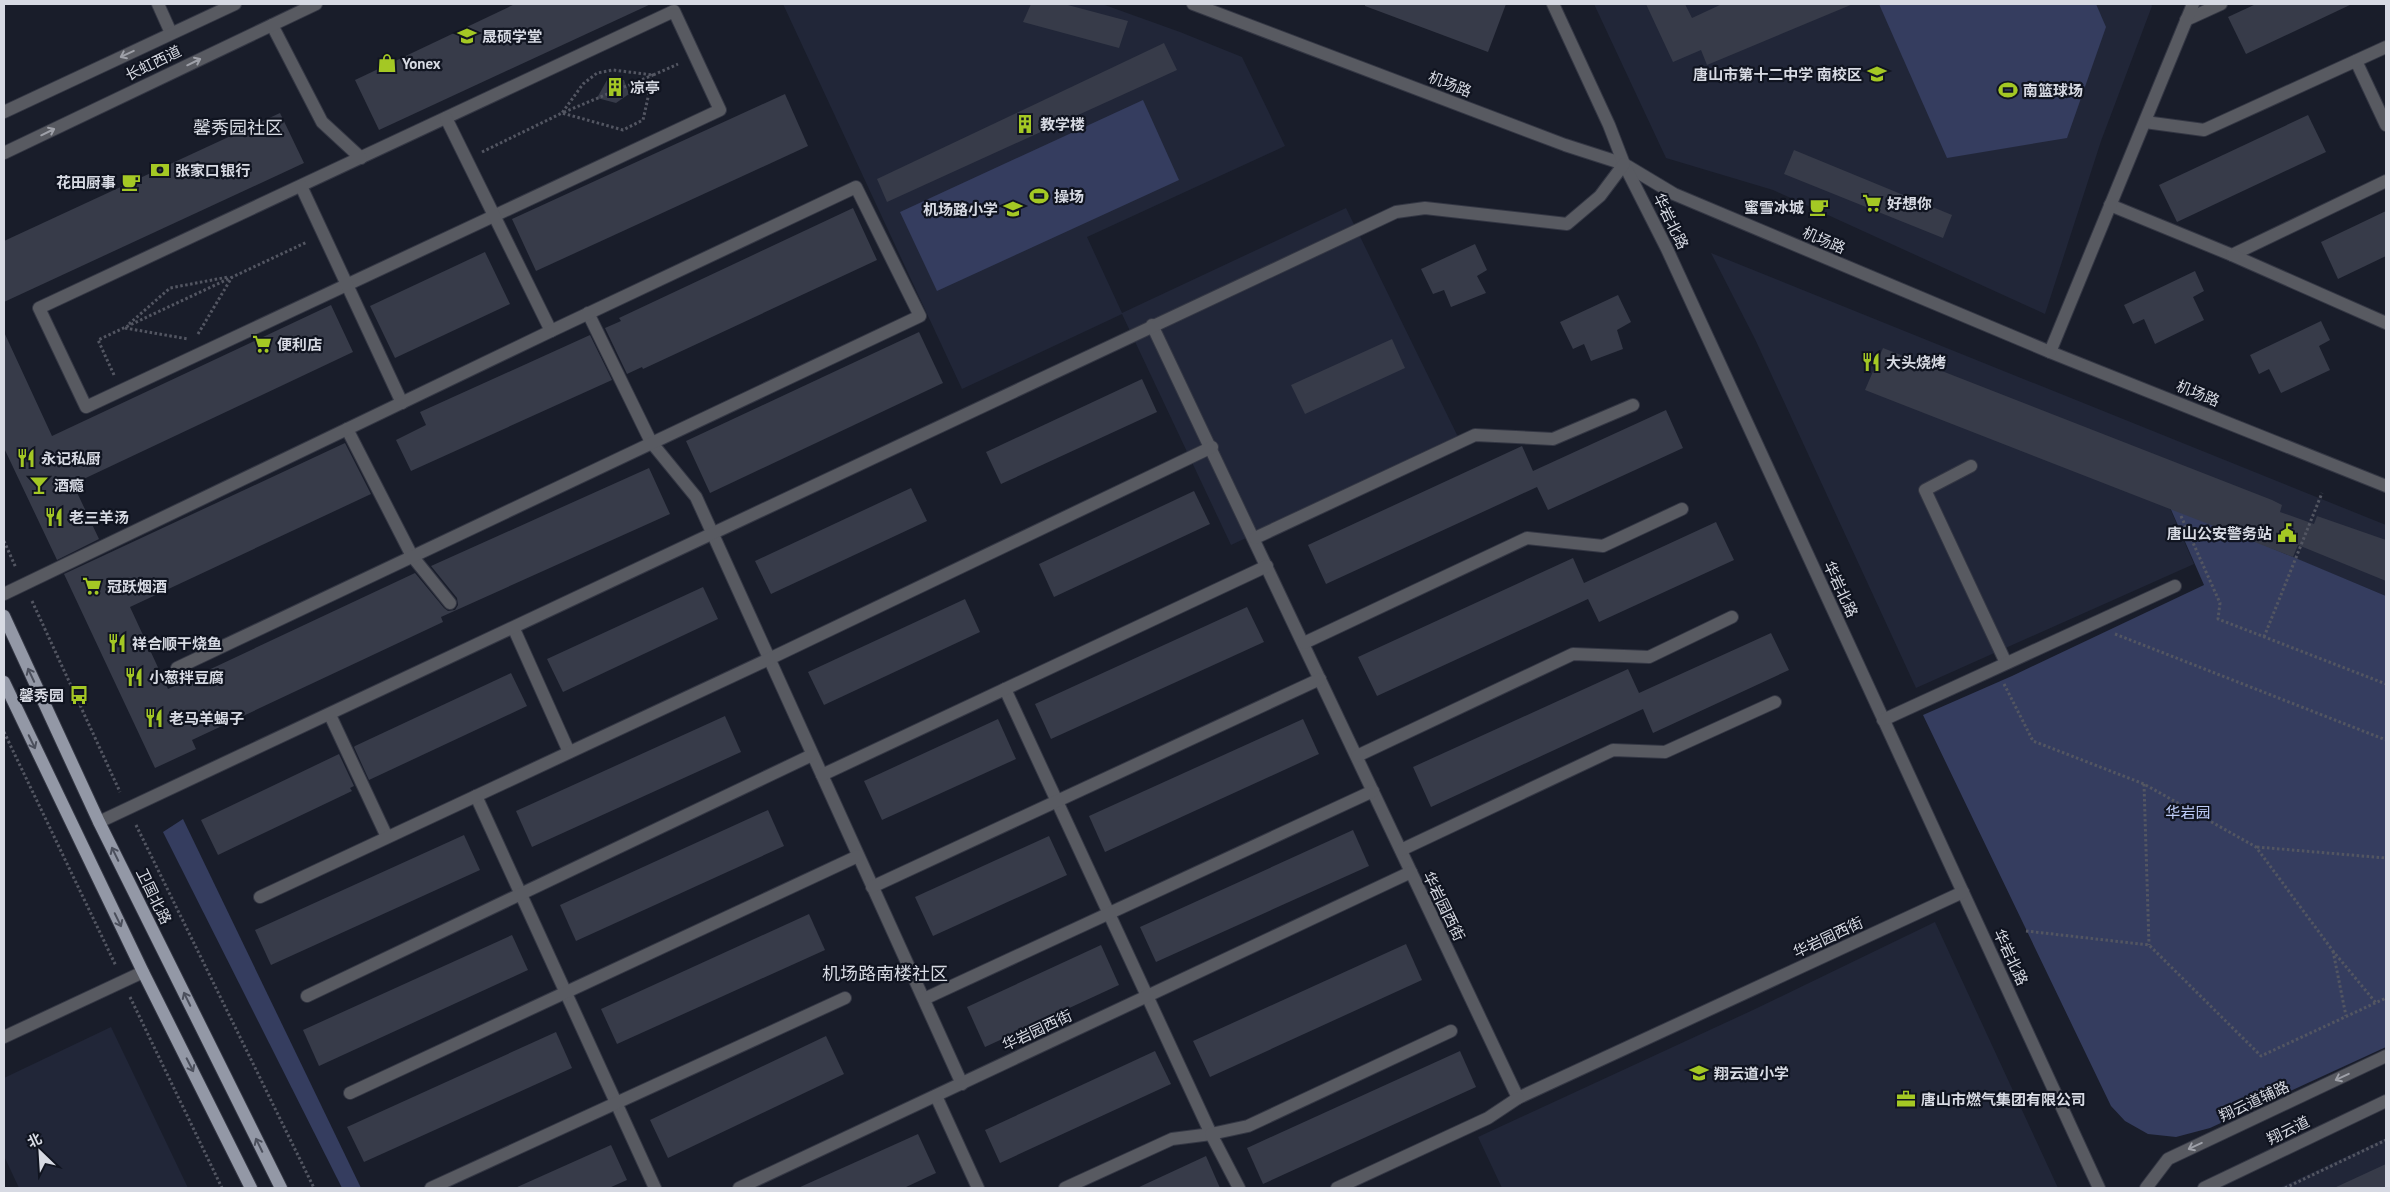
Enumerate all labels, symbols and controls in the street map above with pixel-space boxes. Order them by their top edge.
school or university icon: 晟硕学堂 [456,25,478,47]
place label: 晟硕学堂 [482,27,542,46]
street label: 长虹西道 [122,41,184,85]
one-way arrow [120,50,135,59]
shop icon: Yonex [376,52,398,74]
place label: Yonex [401,54,441,73]
one-way arrow [186,56,201,66]
school or university icon: 唐山市第十二中学 南校区 [1866,63,1888,85]
place label: 唐山市第十二中学 南校区 [1693,65,1862,84]
street label: 机场路 [1426,67,1474,101]
building icon: 凉亭 [604,76,626,98]
place label: 凉亭 [630,78,660,97]
sports icon: 南篮球场 [1997,79,2019,101]
place label: 南篮球场 [2023,81,2083,100]
building icon: 教学楼 [1014,113,1036,135]
place label: 教学楼 [1040,115,1085,134]
district label: 馨秀园社区 [193,116,283,139]
one-way arrow [40,126,55,136]
bank icon: 张家口银行 [149,159,171,181]
place label: 张家口银行 [175,161,250,180]
cafe icon: 花田厨事 [120,171,142,193]
place label: 花田厨事 [56,173,116,192]
sports icon: 操场 [1028,185,1050,207]
place label: 操场 [1054,187,1084,206]
street label: 华岩北路 [1649,190,1693,252]
supermarket icon: 好想你 [1861,192,1883,214]
place label: 好想你 [1887,194,1932,213]
cafe icon: 蜜雪冰城 [1808,196,1830,218]
school or university icon: 机场路小学 [1002,198,1024,220]
place label: 蜜雪冰城 [1744,198,1804,217]
place label: 机场路小学 [923,200,998,219]
street label: 机场路 [1800,222,1848,258]
supermarket icon: 便利店 [251,333,273,355]
place label: 便利店 [277,335,322,354]
restaurant icon: 大头烧烤 [1860,351,1882,373]
place label: 大头烧烤 [1886,353,1946,372]
street label: 机场路 [2174,376,2222,410]
restaurant icon: 永记私厨 [15,447,37,469]
place label: 永记私厨 [41,449,101,468]
bar icon: 酒瘾 [28,474,50,496]
place label: 酒瘾 [54,476,84,495]
restaurant icon: 老三羊汤 [43,506,65,528]
place label: 老三羊汤 [69,508,129,527]
public building icon: 唐山公安警务站 [2276,522,2298,544]
place label: 唐山公安警务站 [2167,524,2272,543]
street label: 华岩北路 [1820,558,1862,620]
supermarket icon: 冠跃烟酒 [81,575,103,597]
place label: 冠跃烟酒 [107,577,167,596]
restaurant icon: 祥合顺干烧鱼 [106,632,128,654]
place label: 祥合顺干烧鱼 [132,634,222,653]
restaurant icon: 小葱拌豆腐 [123,666,145,688]
one-way arrow [26,668,35,683]
place label: 小葱拌豆腐 [149,668,224,687]
bus stop icon: 馨秀园 [68,684,90,706]
place label: 馨秀园 [19,686,64,705]
restaurant icon: 老马羊蝎子 [143,707,165,729]
place label: 老马羊蝎子 [169,709,244,728]
one-way arrow [28,734,38,749]
park label: 华岩园 [2165,803,2211,822]
one-way arrow [110,846,120,861]
street label: 卫国北路 [132,865,176,927]
street label: 华岩园西街 [1419,868,1469,944]
one-way arrow [113,912,123,927]
street label: 华岩园西街 [1790,913,1866,961]
street label: 华岩北路 [1990,926,2032,988]
district label: 机场路南楼社区 [822,962,948,985]
one-way arrow [182,992,191,1007]
street label: 华岩园西街 [999,1006,1075,1054]
one-way arrow [185,1058,195,1073]
school or university icon: 翔云道小学 [1688,1062,1710,1084]
place label: 翔云道小学 [1714,1064,1789,1083]
one-way arrow [2335,1072,2350,1082]
street label: 翔云道辅路 [2216,1077,2292,1125]
office icon: 唐山市燃气集团有限公司 [1895,1088,1917,1110]
place label: 唐山市燃气集团有限公司 [1921,1090,2086,1109]
street label: 翔云道 [2264,1112,2312,1148]
north arrow [15,1127,65,1177]
text: 北 [24,1129,45,1151]
one-way arrow [254,1137,264,1152]
one-way arrow [2188,1142,2203,1152]

